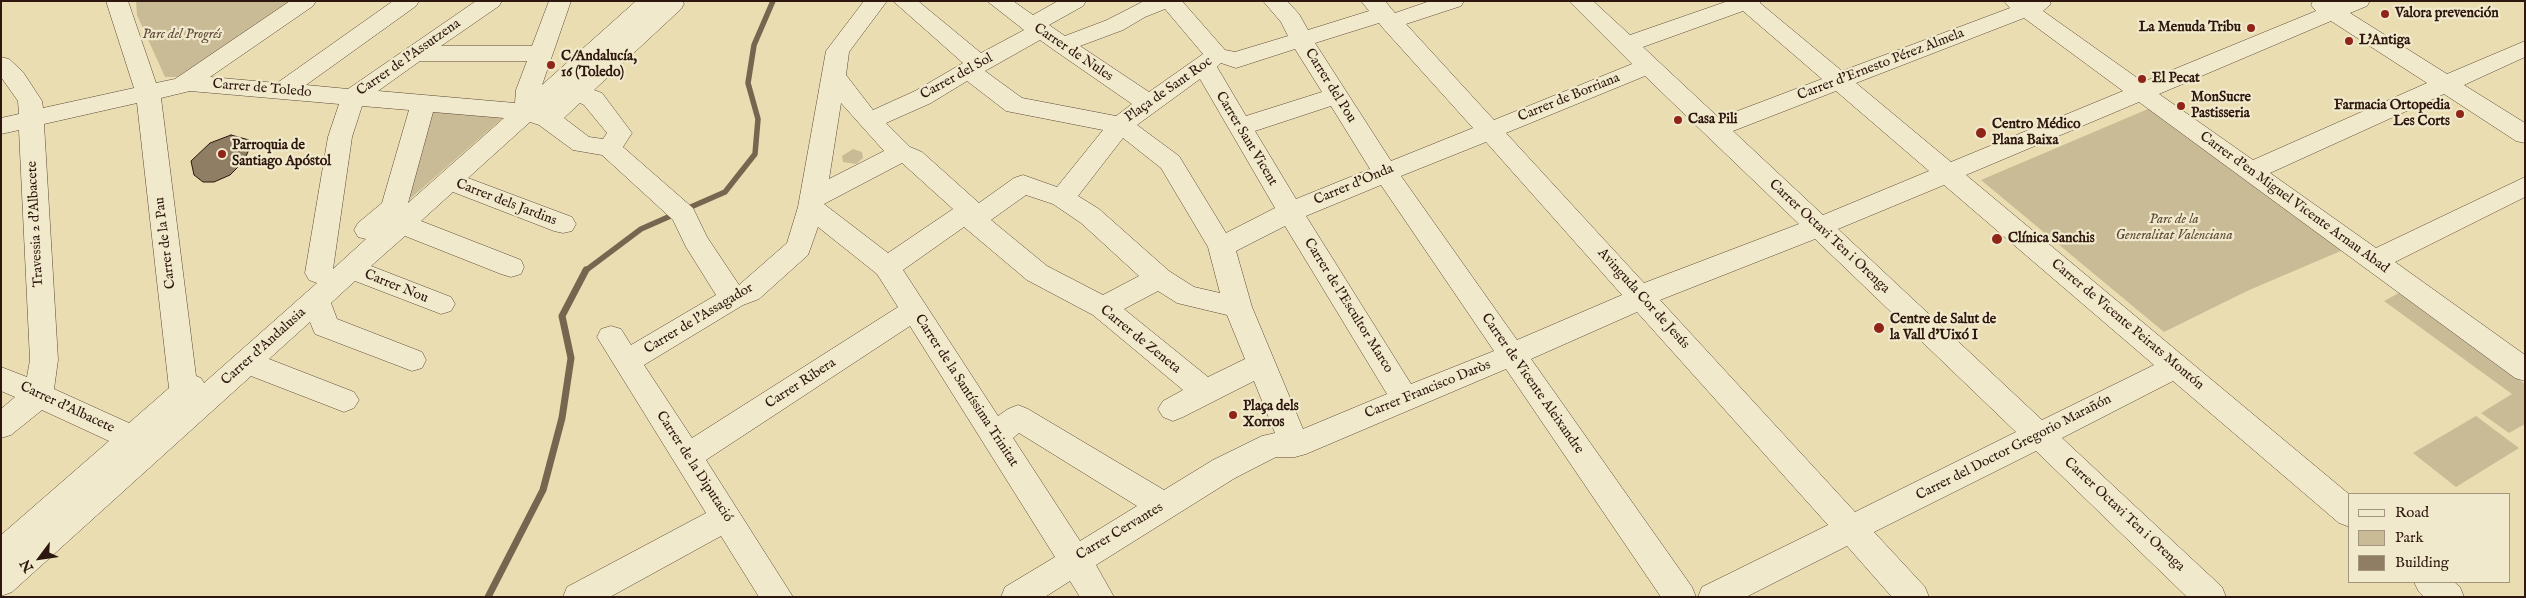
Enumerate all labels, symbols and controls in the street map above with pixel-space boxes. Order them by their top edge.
place label: Valora prevención [2395,6,2499,22]
marker: Valora prevención [2379,8,2391,20]
street label: Carrer de l'Assutzena [354,16,464,100]
street label: Carrer de Nules [1030,20,1116,86]
place label: La Menuda Tribu [2139,20,2241,36]
marker: La Menuda Tribu [2245,22,2257,34]
street label: Carrer d'Ernesto Pérez Almela [1795,25,1967,105]
park label: Parc del Progrés [142,27,222,43]
place label: L'Antiga [2359,33,2410,49]
marker: L'Antiga [2343,35,2355,47]
street label: Carrer del Pou [1301,46,1359,126]
place label: C/Andalucía, 16 (Toledo) [561,49,637,82]
street label: Carrer del Sol [918,50,996,104]
street label: Plaça de Sant Roc [1122,54,1216,126]
marker: C/Andalucía, 16 (Toledo) [545,59,557,71]
street label: Carrer de Borriana [1516,70,1622,126]
place label: El Pecat [2152,71,2200,87]
marker: El Pecat [2136,73,2148,85]
street label: Carrer de Toledo [212,76,312,102]
street label: Carrer Sant Vicent [1211,89,1281,189]
place label: MonSucre Pastisseria [2191,90,2251,122]
place label: Farmacia Ortopedia Les Corts [2334,98,2450,130]
marker: MonSucre Pastisseria [2175,100,2187,112]
marker: Farmacia Ortopedia Les Corts [2454,108,2466,120]
place label: Casa Pili [1688,112,1738,128]
marker: Casa Pili [1672,114,1684,126]
place label: Centro Médico Plana Baixa [1992,117,2081,150]
marker: Centro Médico Plana Baixa [1974,126,1988,140]
street label: Carrer d'en Miguel Vicente Arnau Abad [2196,129,2392,277]
place label: Parroquia de Santiago Apóstol [232,138,331,170]
marker: Parroquia de Santiago Apóstol [216,148,228,160]
street label: Travessia 2 d'Albacete [24,161,48,287]
street label: Carrer d'Onda [1312,161,1396,209]
street label: Carrer dels Jardins [453,176,559,230]
street label: Carrer Octavi Ten i Orenga [1765,177,1893,297]
street label: Carrer de la Pau [152,196,180,290]
park label: Parc de la Generalitat Valenciana [2115,212,2233,244]
place label: Clínica Sanchis [2008,231,2095,247]
marker: Clínica Sanchis [1990,232,2004,246]
street label: Carrer de l'Escultor Marco [1300,236,1396,376]
street label: Avinguda Cor de Jesús [1593,245,1693,353]
street label: Carrer de Vicente Peirats Montón [2047,256,2207,394]
street label: Carrer Nou [362,267,430,307]
street label: Carrer de l'Assagador [641,280,757,358]
street label: Carrer de Zeneta [1096,302,1184,378]
street label: Carrer d'Andalusia [218,305,310,389]
street label: Carrer de Vicente Aleixandre [1477,311,1587,457]
street label: Carrer de la Santíssima Trinitat [910,312,1022,470]
place label: Centre de Salut de la Vall d'Uixó I [1890,312,1996,344]
marker: Centre de Salut de la Vall d'Uixó I [1872,321,1886,335]
street label: Carrer Ribera [763,355,839,413]
street label: Carrer Francisco Daròs [1363,357,1493,423]
street label: Carrer d'Albacete [17,379,117,437]
street label: Carrer del Doctor Gregorio Marañón [1914,391,2114,505]
place label: Plaça dels Xorros [1243,399,1299,432]
street label: Carrer de la Diputació [652,408,736,526]
marker: Plaça dels Xorros [1227,409,1239,421]
street label: Carrer Octavi Ten i Orenga [2060,455,2188,575]
legend [2348,493,2511,583]
street label: Carrer Cervantes [1074,499,1166,565]
text: Road [2395,503,2429,522]
text: Park [2395,528,2424,547]
north arrow [15,533,65,583]
text: Building [2395,553,2449,572]
text: N [16,556,38,576]

